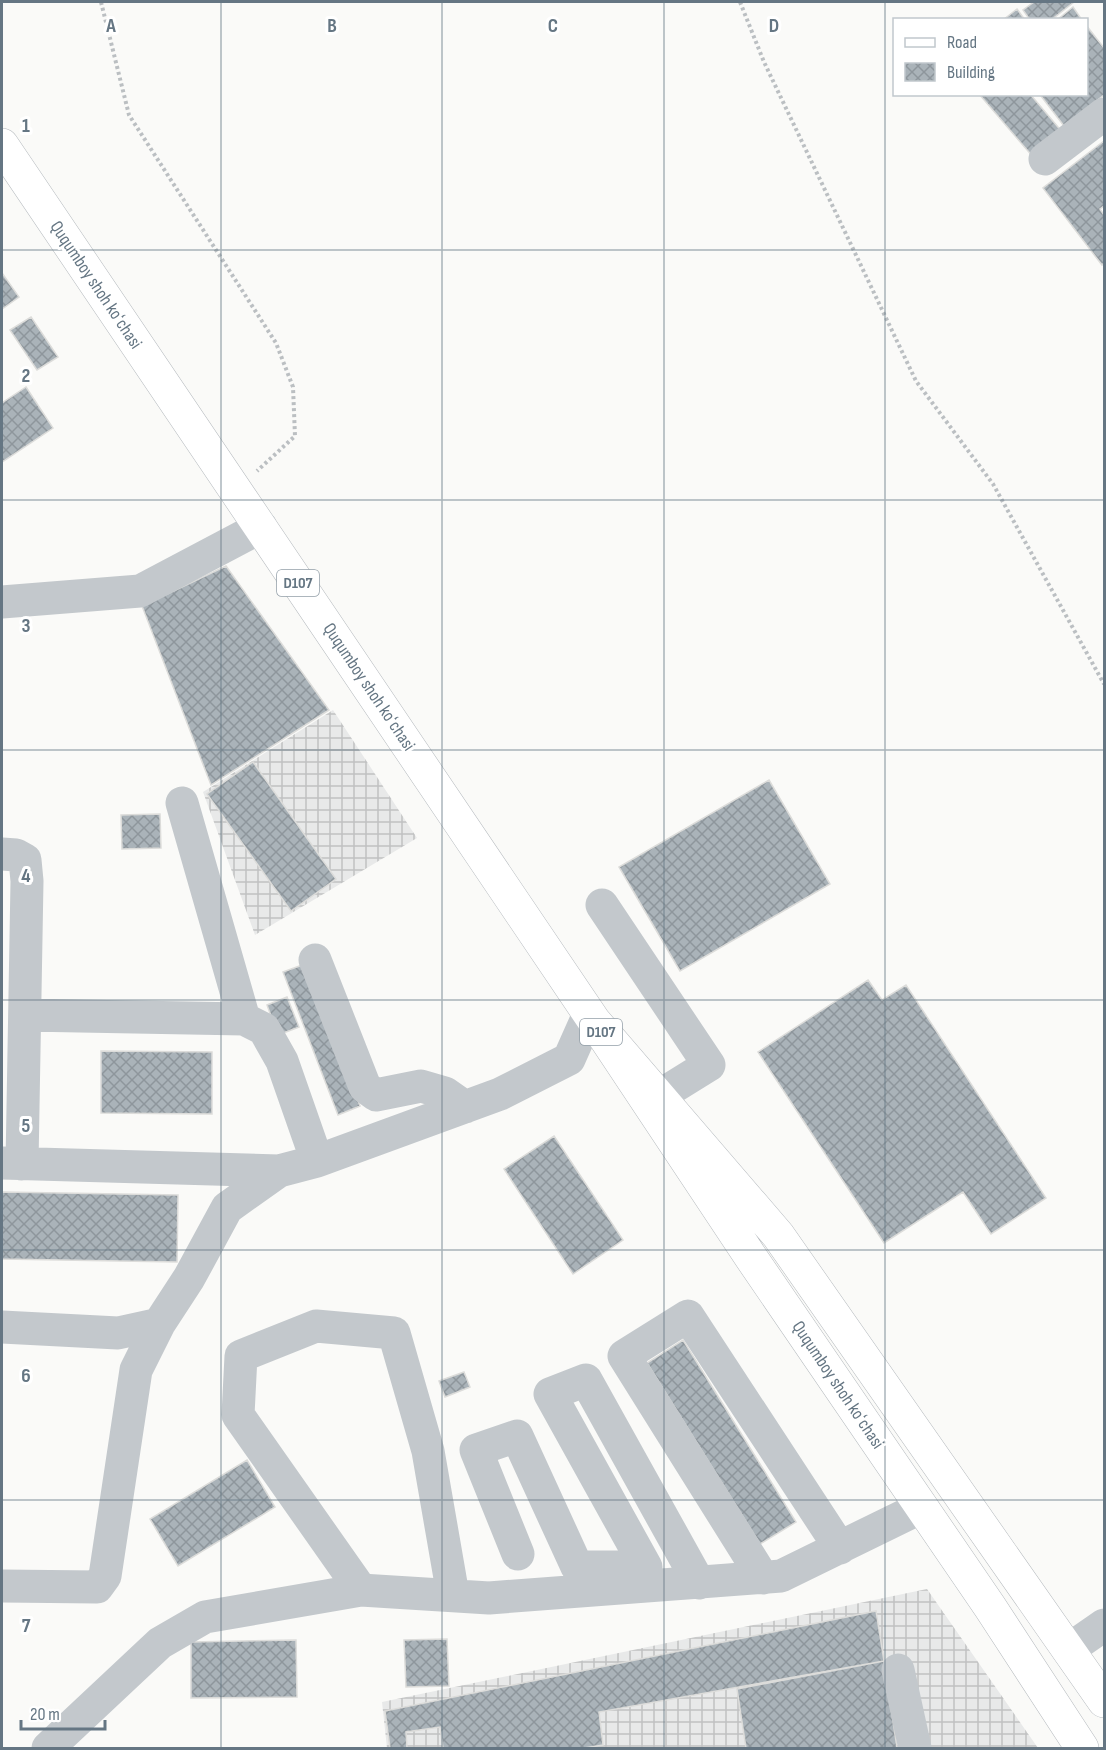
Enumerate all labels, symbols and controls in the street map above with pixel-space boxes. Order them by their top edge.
text: A [105,14,116,38]
text: B [327,14,337,38]
text: C [548,14,558,38]
text: D [769,14,779,38]
legend [893,18,1088,96]
text: Road [947,32,977,53]
text: Building [947,62,995,83]
text: 1 [22,114,30,138]
street label: Ququmboy shoh koʻchasi [45,217,147,353]
text: 2 [22,364,30,388]
road number: D107 [277,570,319,596]
text: 3 [22,614,31,638]
street label: Ququmboy shoh koʻchasi [318,619,420,755]
text: 4 [21,864,31,888]
road number: D107 [580,1019,622,1045]
text: 5 [22,1114,31,1138]
street label: Ququmboy shoh koʻchasi [787,1317,889,1453]
text: 6 [21,1364,31,1388]
text: 7 [22,1614,31,1638]
scale bar [21,1693,105,1731]
text: 20 m [30,1704,60,1725]

